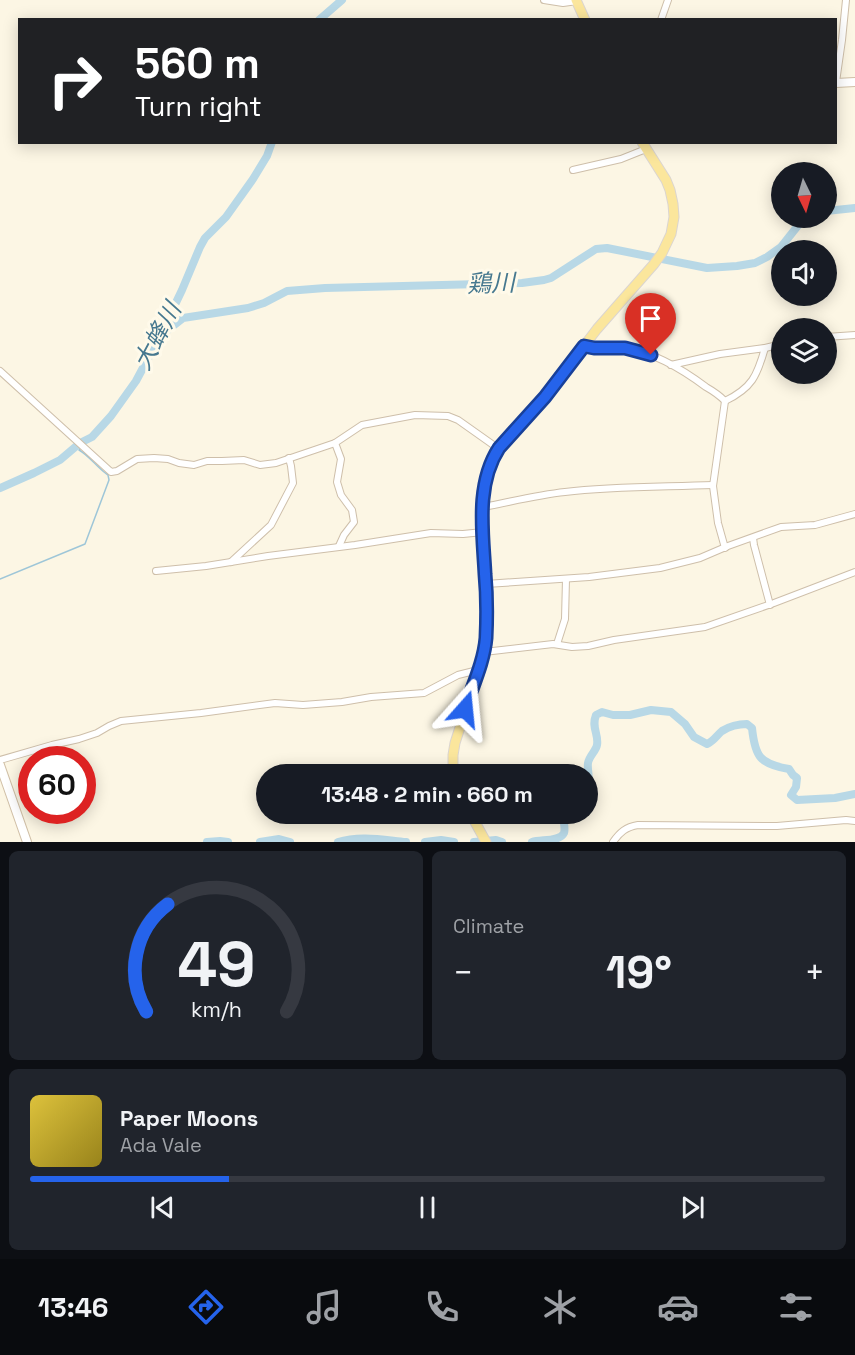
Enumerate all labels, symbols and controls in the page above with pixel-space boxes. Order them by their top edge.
text: 560 m [135,37,260,90]
icon: right [36,42,114,120]
text: Turn right [135,89,262,124]
north arrow [771,162,837,228]
map controls [771,162,837,384]
button: sound [771,240,837,306]
water label: 鶏川 [466,267,519,299]
pin [625,293,676,355]
water label: 大蜂川 [126,294,189,375]
icon: arrive [634,302,667,335]
button: layers [771,318,837,384]
position arrow [433,677,497,741]
speed limit sign: 60 [18,746,96,824]
text: 13:48 · 2 min · 660 m [321,780,533,808]
text: Climate [453,913,524,939]
text: 49 [177,925,255,1004]
text: 19° [606,944,672,1001]
text: − [453,952,473,994]
text: + [805,952,825,994]
text: km/h [190,997,242,1024]
text: Paper Moons [120,1104,258,1132]
text: Ada Vale [120,1132,202,1158]
icon: previous [146,1191,179,1224]
icon: pause [411,1191,444,1224]
icon: next [676,1191,709,1224]
icon: directions [185,1286,227,1328]
icon: music [303,1286,345,1328]
icon: phone [421,1286,463,1328]
icon: climate [539,1286,581,1328]
icon: car [657,1286,699,1328]
icon: filters [775,1286,817,1328]
text: 13:46 [38,1290,109,1325]

